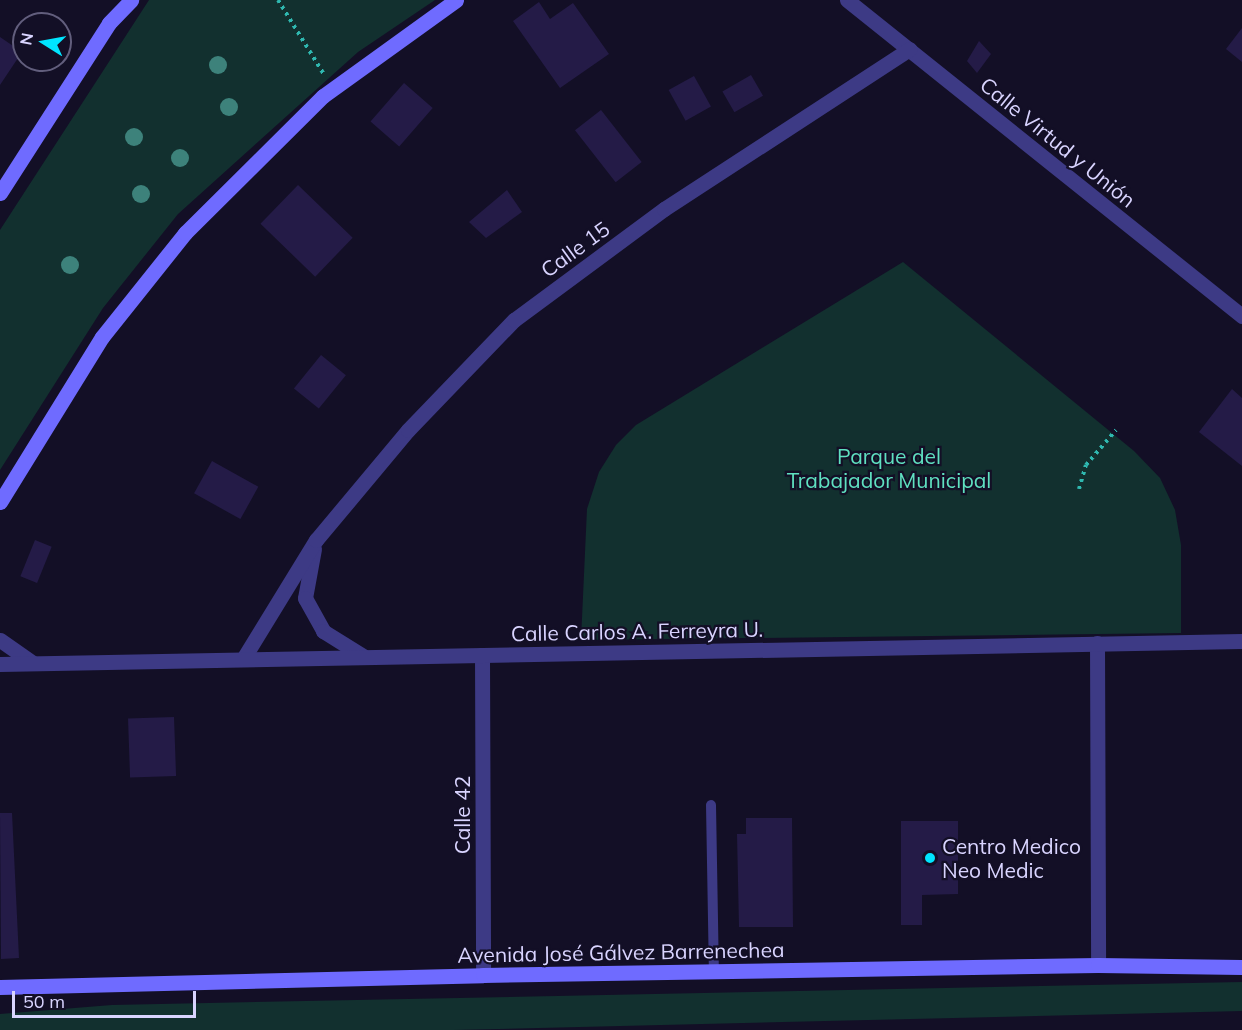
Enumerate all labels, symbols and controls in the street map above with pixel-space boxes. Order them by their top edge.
north arrow [12,12,72,72]
text: N [15,31,37,47]
street label: Calle Virtud y Unión [975,72,1141,212]
street label: Calle 15 [536,216,614,282]
park label: Parque del Trabajador Municipal [787,443,991,493]
street label: Calle Carlos A. Ferreyra U. [511,616,763,646]
street label: Calle 42 [449,776,475,854]
place label: Centro Medico Neo Medic [942,833,1081,883]
marker: Centro Medico Neo Medic [923,851,937,865]
street label: Avenida José Gálvez Barrenechea [457,937,785,967]
scale bar [15,979,200,1017]
text: 50 m [23,990,65,1013]

